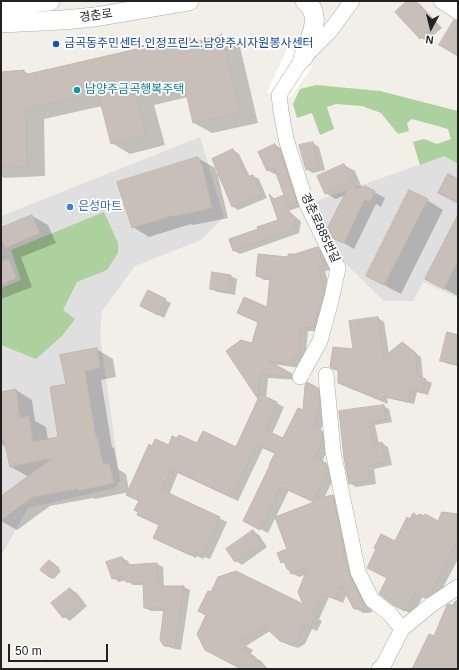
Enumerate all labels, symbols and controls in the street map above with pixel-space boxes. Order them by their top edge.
street label: 경춘로 [79,7,113,25]
north arrow [411,8,451,48]
text: N [425,33,434,46]
place label: 금곡동주민센터.인정프린스.남양주시자원봉사센터 [64,37,314,51]
marker: 금곡동주민센터.인정프린스.남양주시자원봉사센터 [51,39,61,49]
place label: 남양주금곡행복주택 [85,83,184,97]
marker: 남양주금곡행복주택 [72,85,82,95]
street label: 경춘로885번길 [298,191,342,265]
place label: 은성마트 [78,200,122,214]
marker: 은성마트 [65,202,75,212]
scale bar [10,636,110,662]
text: 50 m [15,644,42,658]

